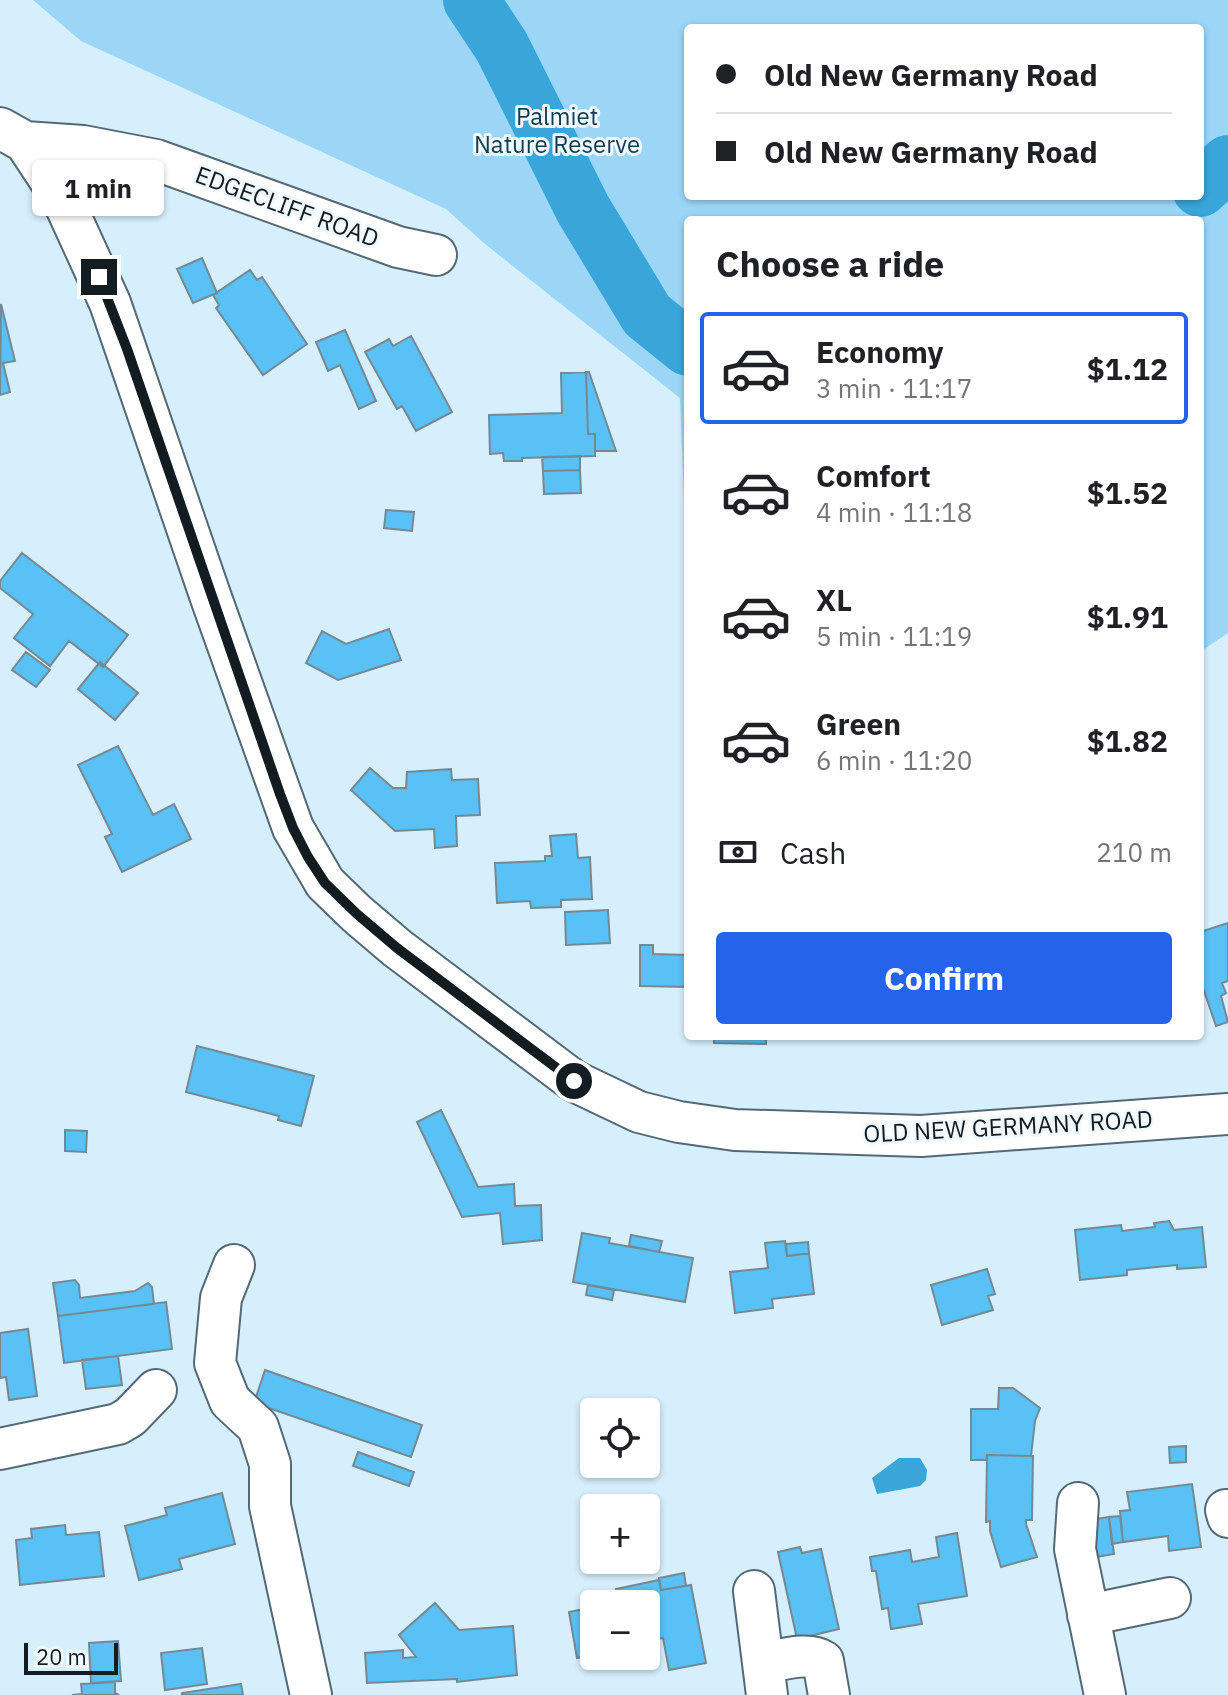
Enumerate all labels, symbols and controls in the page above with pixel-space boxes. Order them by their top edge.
text: Old New Germany Road [764,55,1098,94]
park label: Palmiet Nature Reserve [474,100,640,160]
text: Old New Germany Road [764,132,1098,171]
street label: EDGECLIFF ROAD [191,158,384,254]
callout: 1 min [33,161,165,217]
text: 1 min [64,171,132,205]
text: Choose a ride [716,240,944,287]
route end [81,259,117,295]
icon: car [720,332,792,404]
text: Economy [816,332,944,371]
text: $1.12 [1087,349,1168,388]
text: 3 min · 11:17 [816,371,972,405]
icon: car [720,456,792,528]
text: Comfort [816,456,931,495]
text: $1.52 [1087,473,1168,512]
text: 4 min · 11:18 [816,495,972,529]
icon: car [720,580,792,652]
text: XL [816,580,852,619]
text: $1.91 [1087,597,1168,636]
text: 5 min · 11:19 [816,619,972,653]
icon: car [720,704,792,776]
text: Green [816,704,901,743]
text: $1.82 [1087,721,1168,760]
text: 6 min · 11:20 [816,743,972,777]
icon: cash [716,830,760,874]
text: Cash [780,833,846,872]
text: 210 m [1096,835,1172,869]
button: Confirm [716,932,1172,1024]
route start [556,1063,592,1099]
street label: OLD NEW GERMANY ROAD [862,1102,1153,1150]
map controls [580,1398,660,1670]
button: locate [580,1398,660,1478]
button: + [580,1494,660,1574]
button: − [580,1590,660,1670]
scale bar [24,1639,118,1675]
text: 20 m [36,1642,87,1671]

